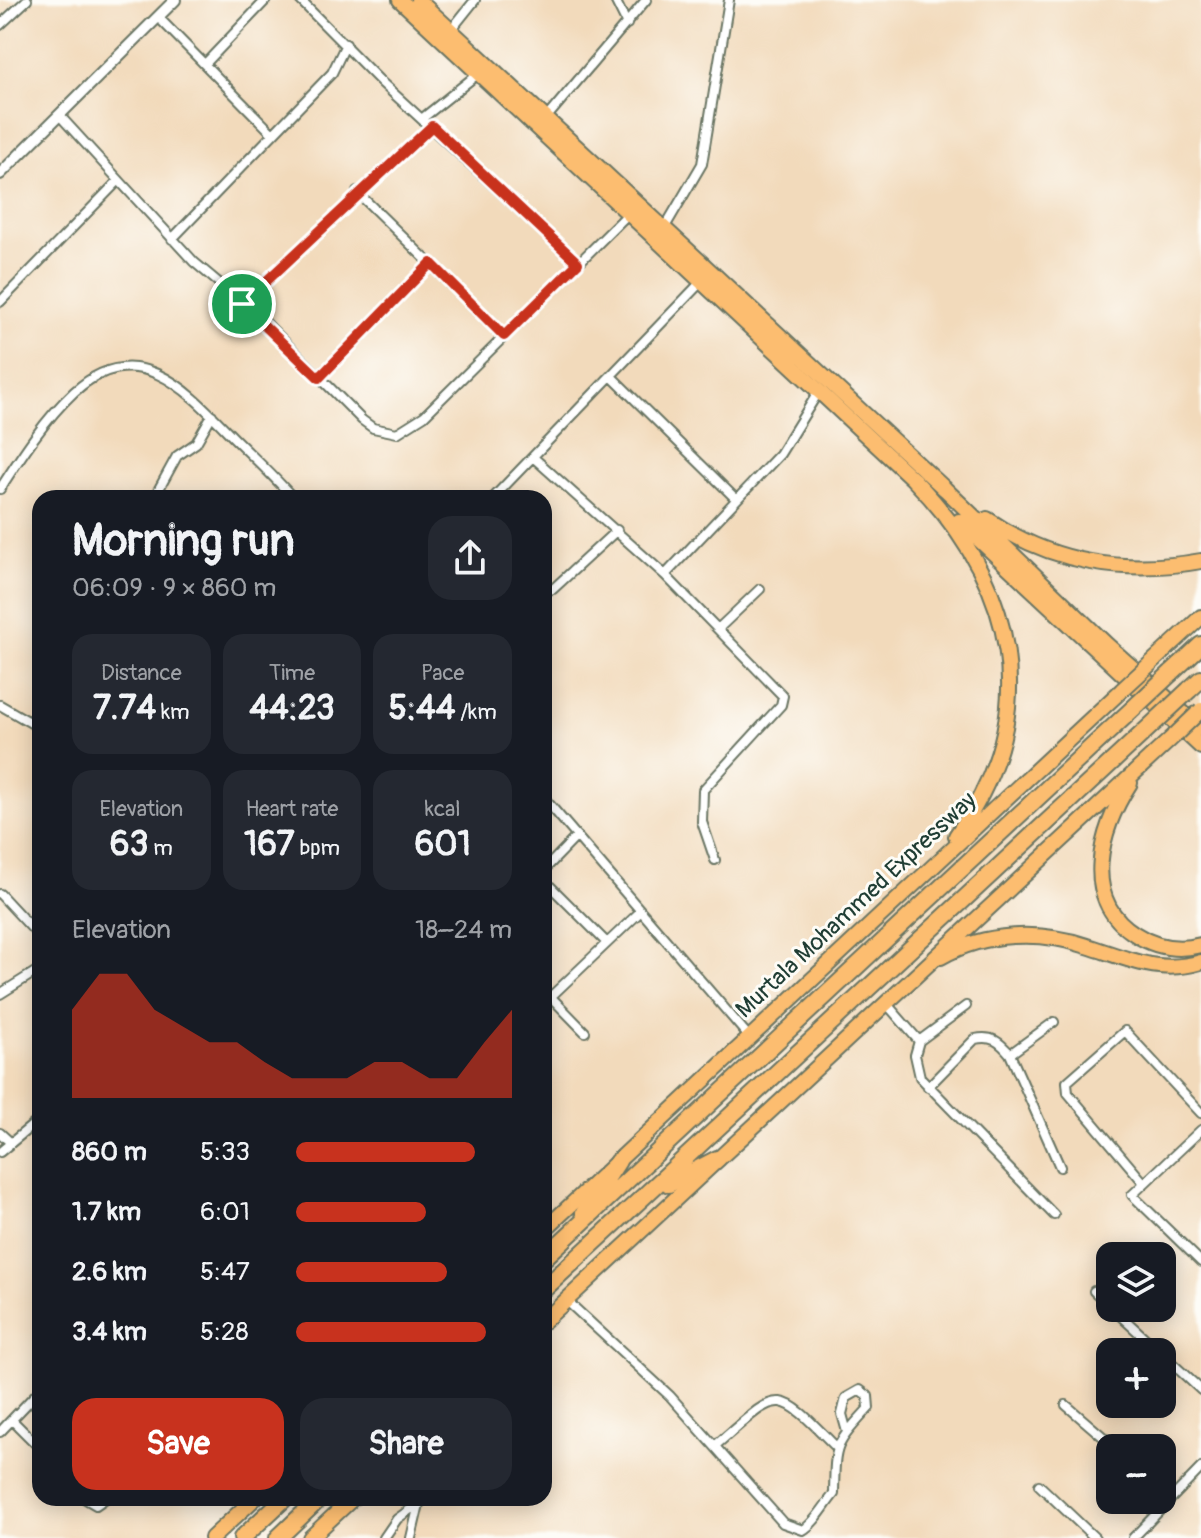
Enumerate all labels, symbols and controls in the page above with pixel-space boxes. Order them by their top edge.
pin [208,270,276,338]
icon: arrive [220,282,264,326]
text: Morning run [72,514,295,569]
button: share [428,516,512,600]
text: 06:09 · 9 × 860 m [72,572,276,604]
text: Distance [101,659,182,687]
text: Time [269,659,315,687]
text: Pace [421,659,464,687]
text: 7.74 [93,687,156,730]
text: 44:23 [249,687,335,730]
text: 5:44 [388,687,455,730]
text: km [156,698,190,726]
text: /km [455,698,497,726]
street label: Murtala Mohammed Expressway [730,786,982,1024]
text: Elevation [99,795,183,823]
text: Heart rate [246,795,338,823]
text: kcal [425,795,461,823]
text: 63 [110,823,149,866]
text: 167 [244,823,295,866]
text: 601 [415,823,471,866]
text: m [149,834,173,862]
text: bpm [295,834,340,862]
text: Elevation [72,914,171,946]
text: 18–24 m [415,914,512,946]
text: 860 m [72,1136,147,1168]
text: 5:33 [200,1136,250,1168]
text: 1.7 km [72,1196,141,1228]
text: 6:01 [200,1196,250,1228]
map controls [1096,1242,1176,1514]
button: layers [1096,1242,1176,1322]
text: 2.6 km [72,1256,147,1288]
text: 5:47 [200,1256,250,1288]
text: 3.4 km [72,1316,147,1348]
text: 5:28 [200,1316,249,1348]
button: + [1096,1338,1176,1418]
button: Save [72,1398,284,1490]
button: Share [300,1398,512,1490]
button: − [1096,1434,1176,1514]

